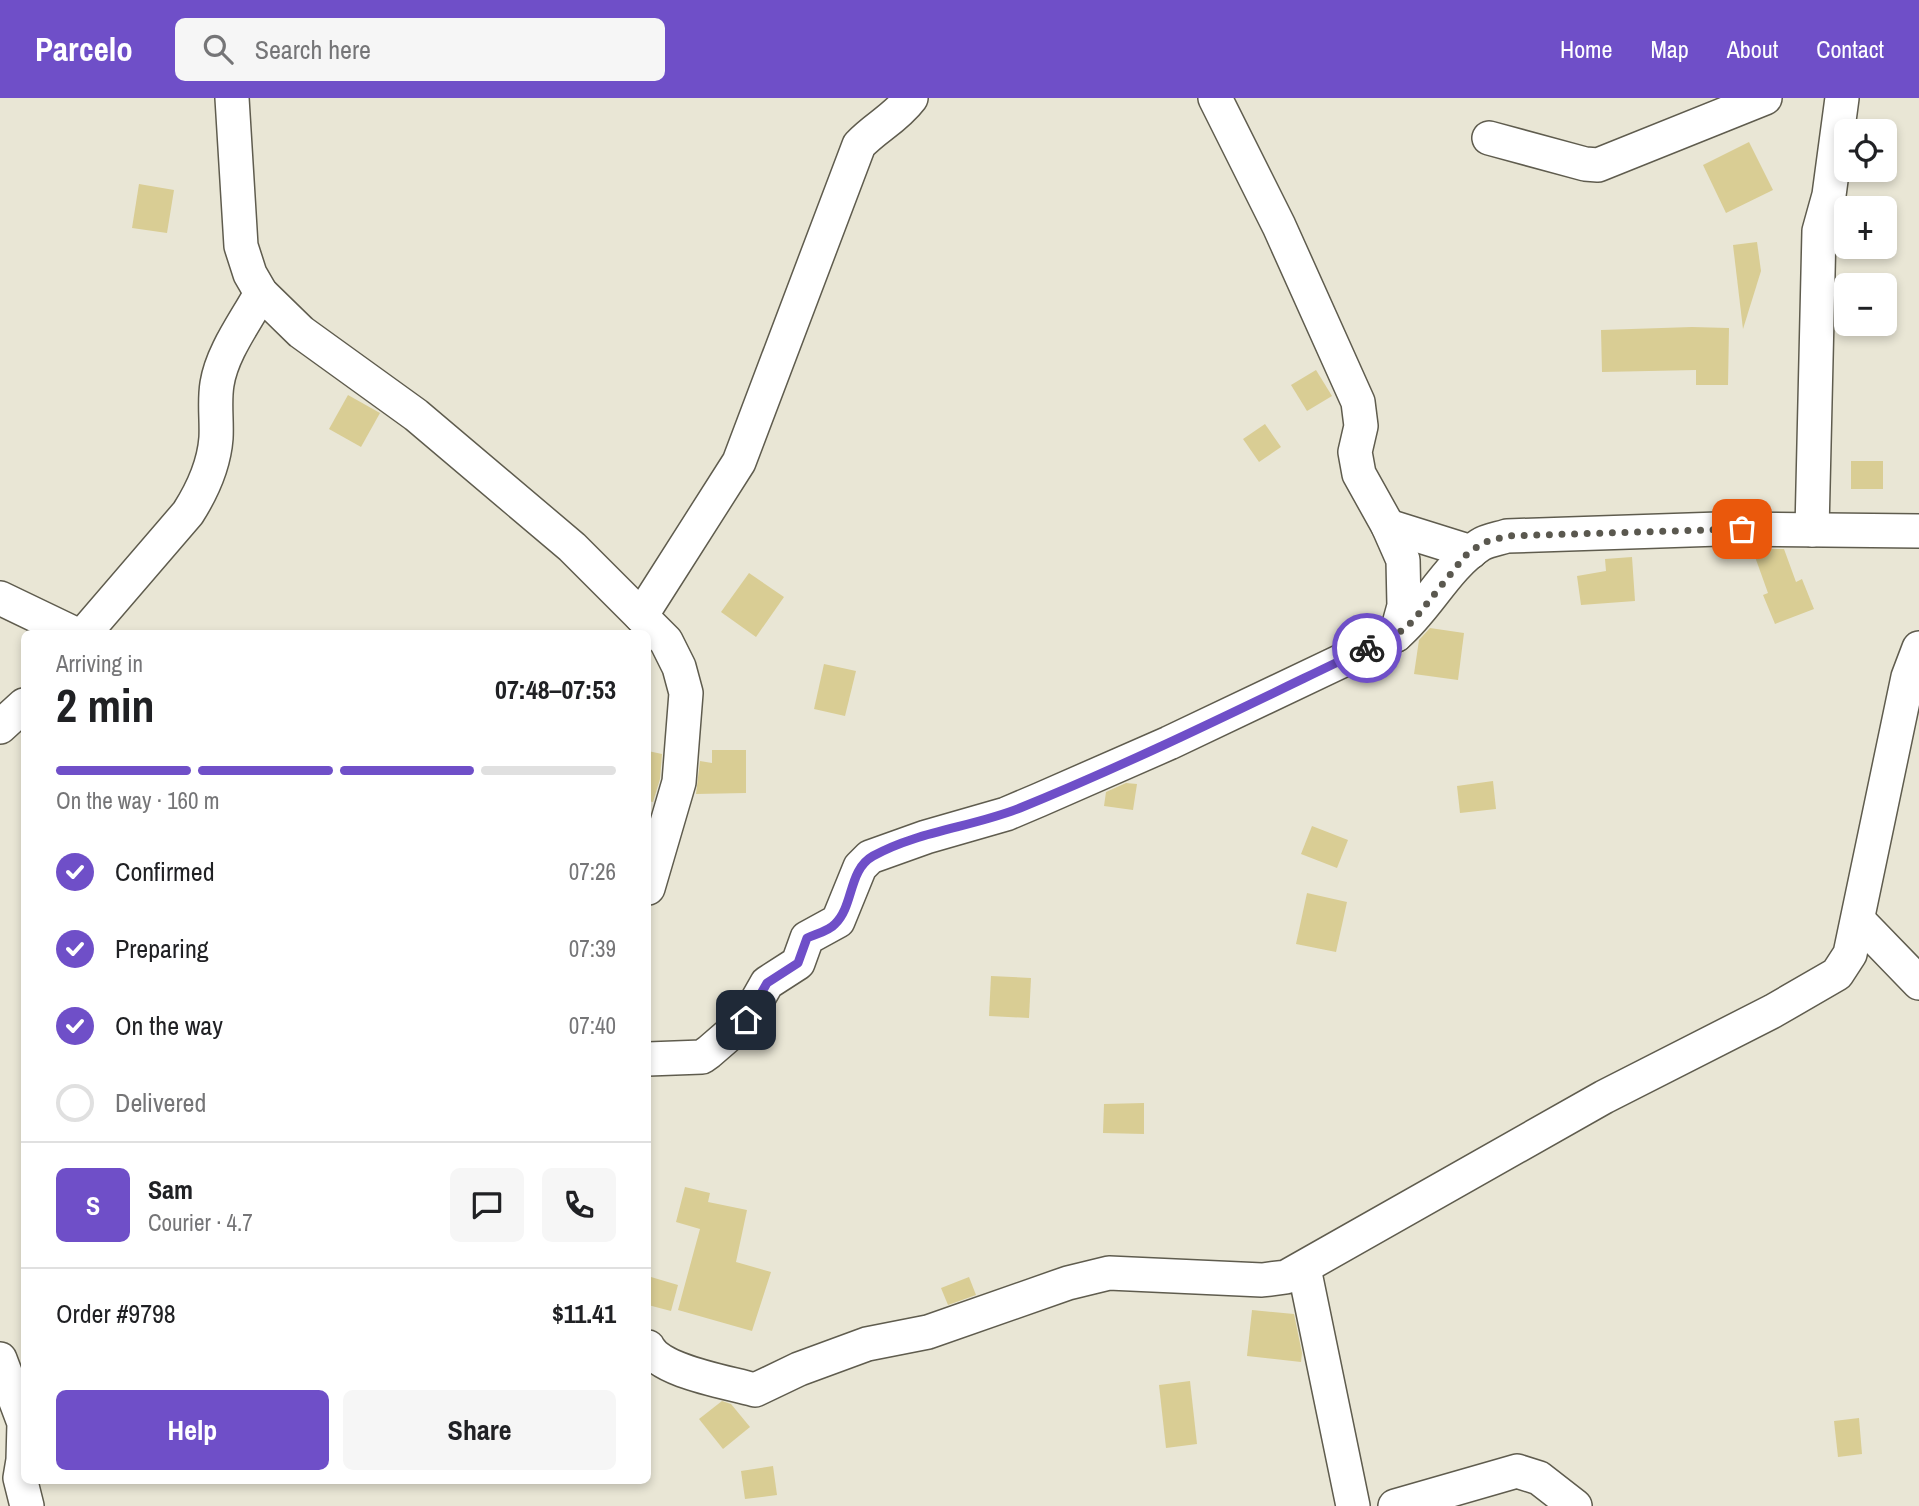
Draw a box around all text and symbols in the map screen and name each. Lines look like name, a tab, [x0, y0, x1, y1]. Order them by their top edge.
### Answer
search box	[175, 18, 665, 81]
text: Parcelo	[35, 27, 133, 71]
icon: search	[199, 30, 237, 68]
text: Search here	[255, 32, 371, 67]
text: Home	[1560, 33, 1612, 65]
text: Map	[1650, 33, 1689, 65]
text: About	[1727, 33, 1778, 65]
text: Contact	[1816, 33, 1884, 65]
map controls	[1834, 119, 1897, 336]
button: locate	[1834, 119, 1897, 182]
button: +	[1834, 196, 1897, 259]
button: −	[1834, 273, 1897, 336]
pin	[1712, 499, 1772, 559]
icon: bag	[1723, 510, 1761, 548]
courier	[1332, 613, 1402, 683]
icon: bike	[1348, 629, 1386, 667]
text: Arriving in	[56, 648, 143, 679]
text: 07:48–07:53	[495, 672, 616, 707]
text: 2 min	[56, 674, 155, 736]
text: On the way · 160 m	[56, 785, 220, 816]
icon: check	[56, 853, 94, 891]
text: Confirmed	[115, 854, 215, 889]
text: 07:26	[569, 856, 616, 887]
icon: check	[56, 930, 94, 968]
text: Preparing	[115, 931, 209, 966]
text: 07:39	[569, 933, 616, 964]
pin	[716, 990, 776, 1050]
icon: home	[727, 1001, 765, 1039]
icon: check	[56, 1007, 94, 1045]
text: On the way	[115, 1008, 223, 1043]
text: 07:40	[569, 1010, 616, 1041]
text: Delivered	[115, 1085, 206, 1120]
button: chat	[450, 1168, 524, 1242]
button: phone	[542, 1168, 616, 1242]
text: Sam	[148, 1172, 193, 1207]
text: S	[86, 1188, 100, 1223]
text: Courier · 4.7	[148, 1207, 253, 1238]
text: Order #9798	[56, 1296, 176, 1331]
text: $11.41	[552, 1296, 616, 1331]
button: Help	[56, 1390, 329, 1470]
button: Share	[343, 1390, 616, 1470]

